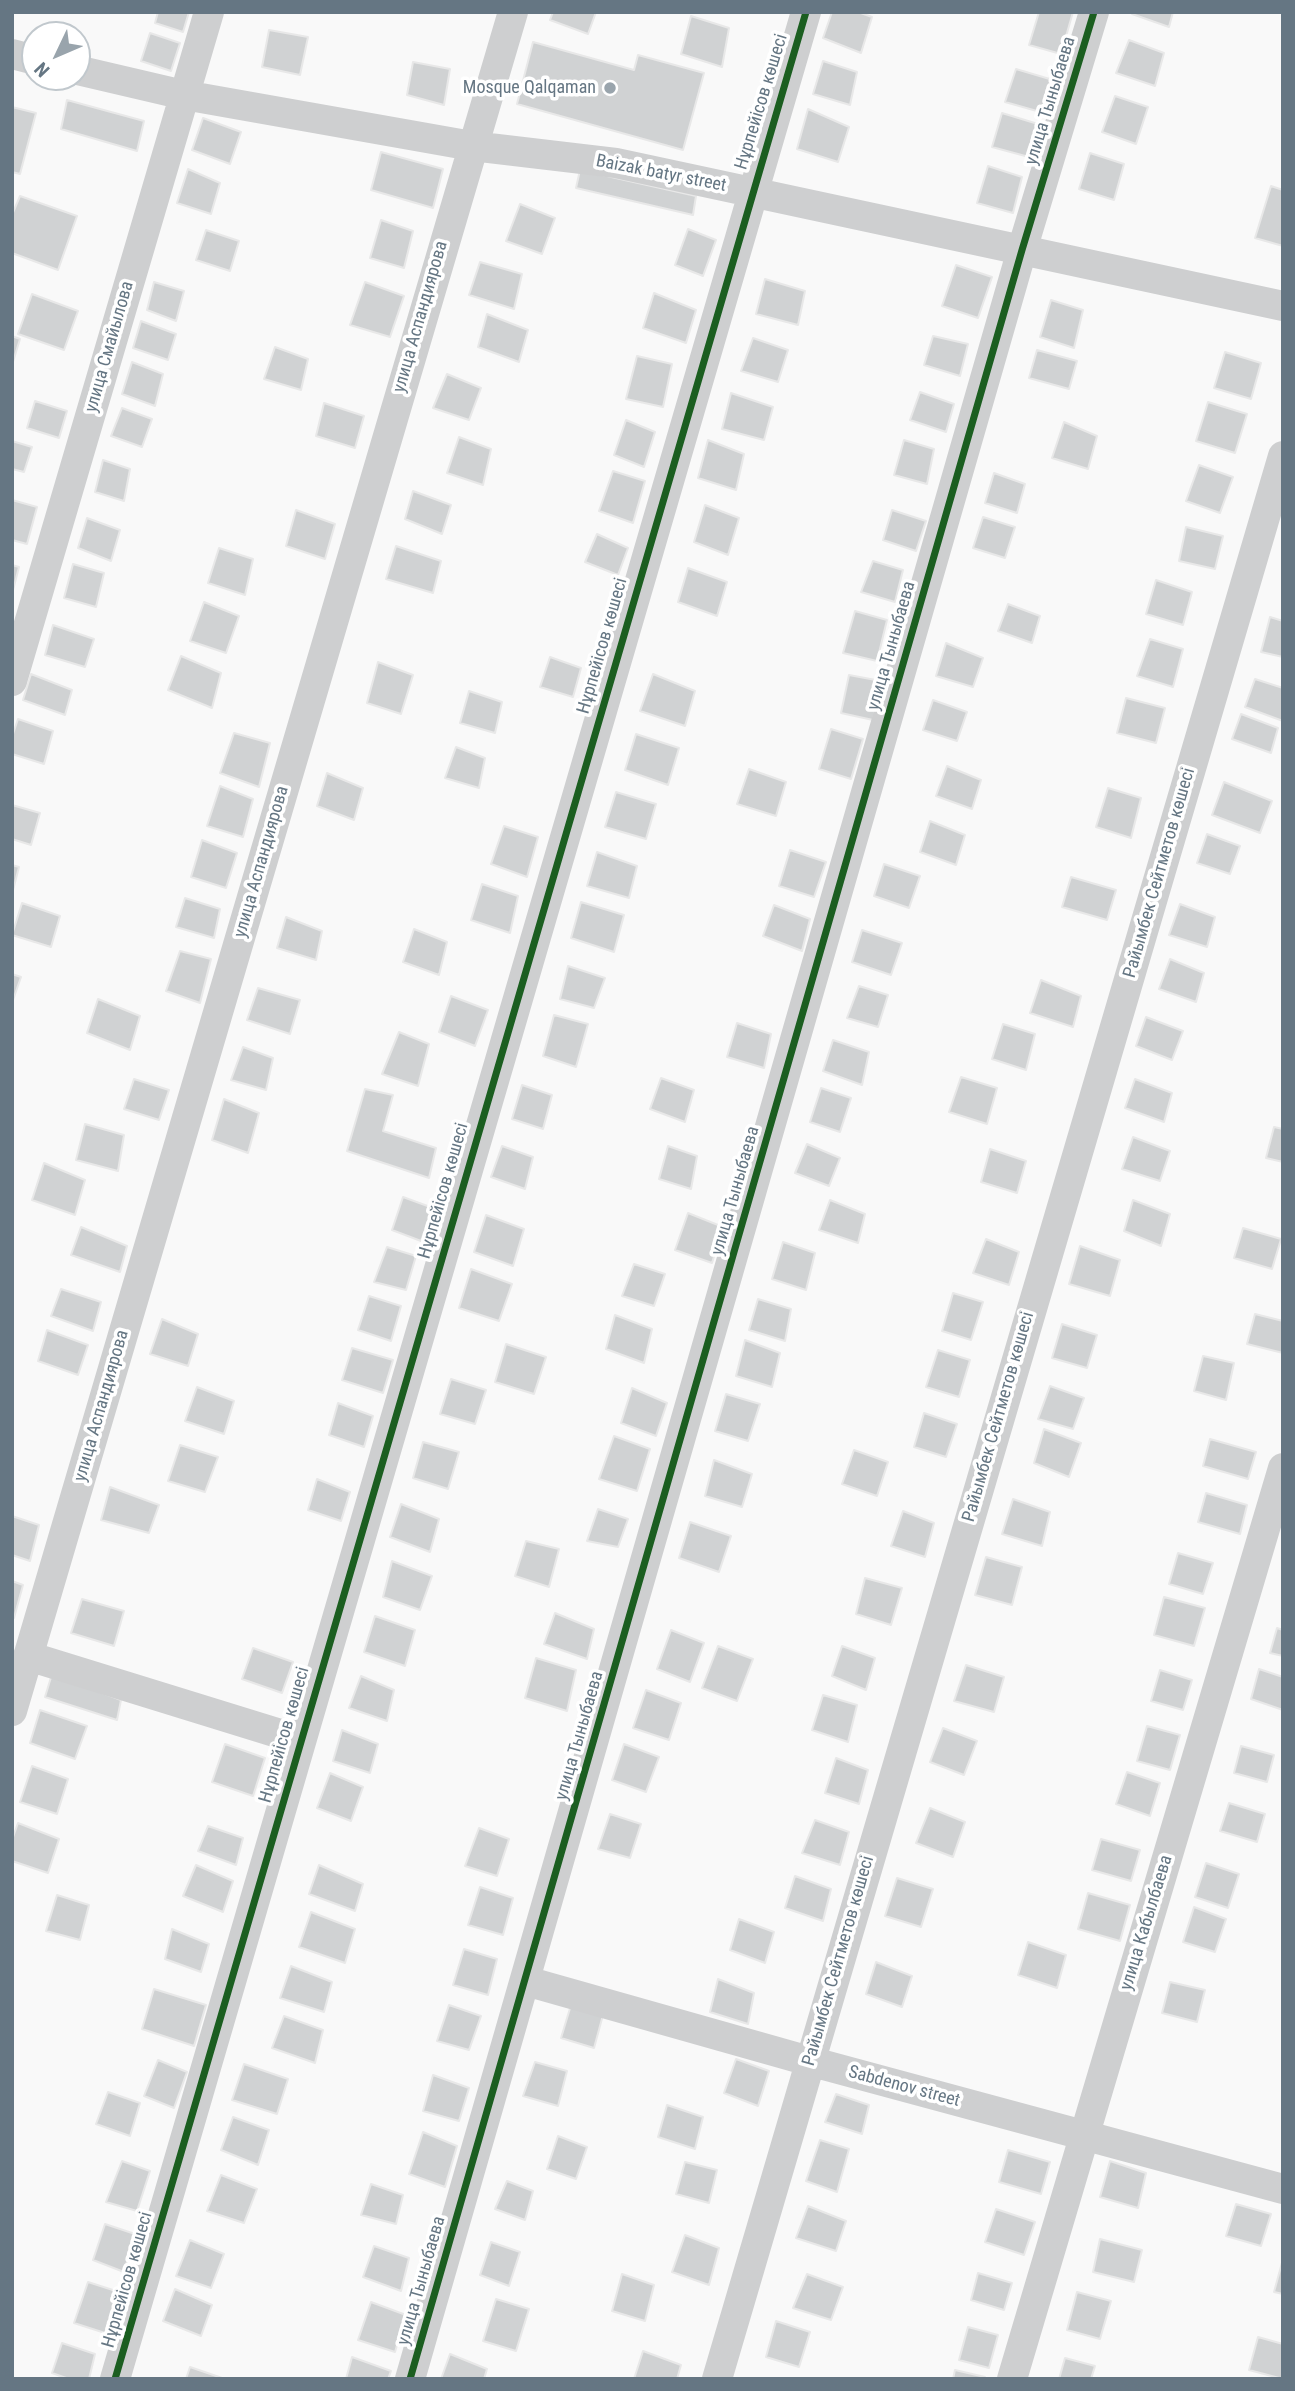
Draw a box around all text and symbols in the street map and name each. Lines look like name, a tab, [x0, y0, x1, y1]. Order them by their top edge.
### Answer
north arrow	[21, 21, 91, 91]
street label: Нұрпейісов көшесі	[731, 32, 793, 172]
street label: улица Тыныбаева	[1021, 34, 1081, 168]
text: N	[30, 57, 54, 82]
place label: Mosque Qalqaman	[463, 77, 596, 99]
marker: Mosque Qalqaman	[602, 80, 618, 96]
street label: Baizak batyr street	[594, 151, 728, 197]
street label: улица Аспандиярова	[389, 239, 453, 395]
street label: улица Смайылова	[81, 279, 139, 415]
street label: Нұрпейісов көшесі	[573, 575, 633, 717]
street label: улица Тыныбаева	[863, 579, 921, 713]
street label: Райымбек Сейтметов көшесі	[1120, 766, 1200, 980]
street label: улица Аспандиярова	[230, 784, 294, 940]
street label: Нұрпейісов көшесі	[414, 1120, 474, 1262]
street label: улица Тыныбаева	[707, 1124, 765, 1258]
street label: Райымбек Сейтметов көшесі	[959, 1310, 1039, 1524]
street label: улица Аспандиярова	[70, 1328, 134, 1484]
street label: Нұрпейісов көшесі	[255, 1664, 315, 1806]
street label: улица Тыныбаева	[551, 1669, 609, 1803]
street label: улица Кабылбаева	[1116, 1853, 1178, 1993]
street label: Райымбек Сейтметов көшесі	[799, 1854, 879, 2068]
street label: Sabdenov street	[846, 2062, 962, 2112]
street label: Нұрпейісов көшесі	[98, 2209, 158, 2351]
street label: улица Тыныбаева	[393, 2214, 451, 2348]

